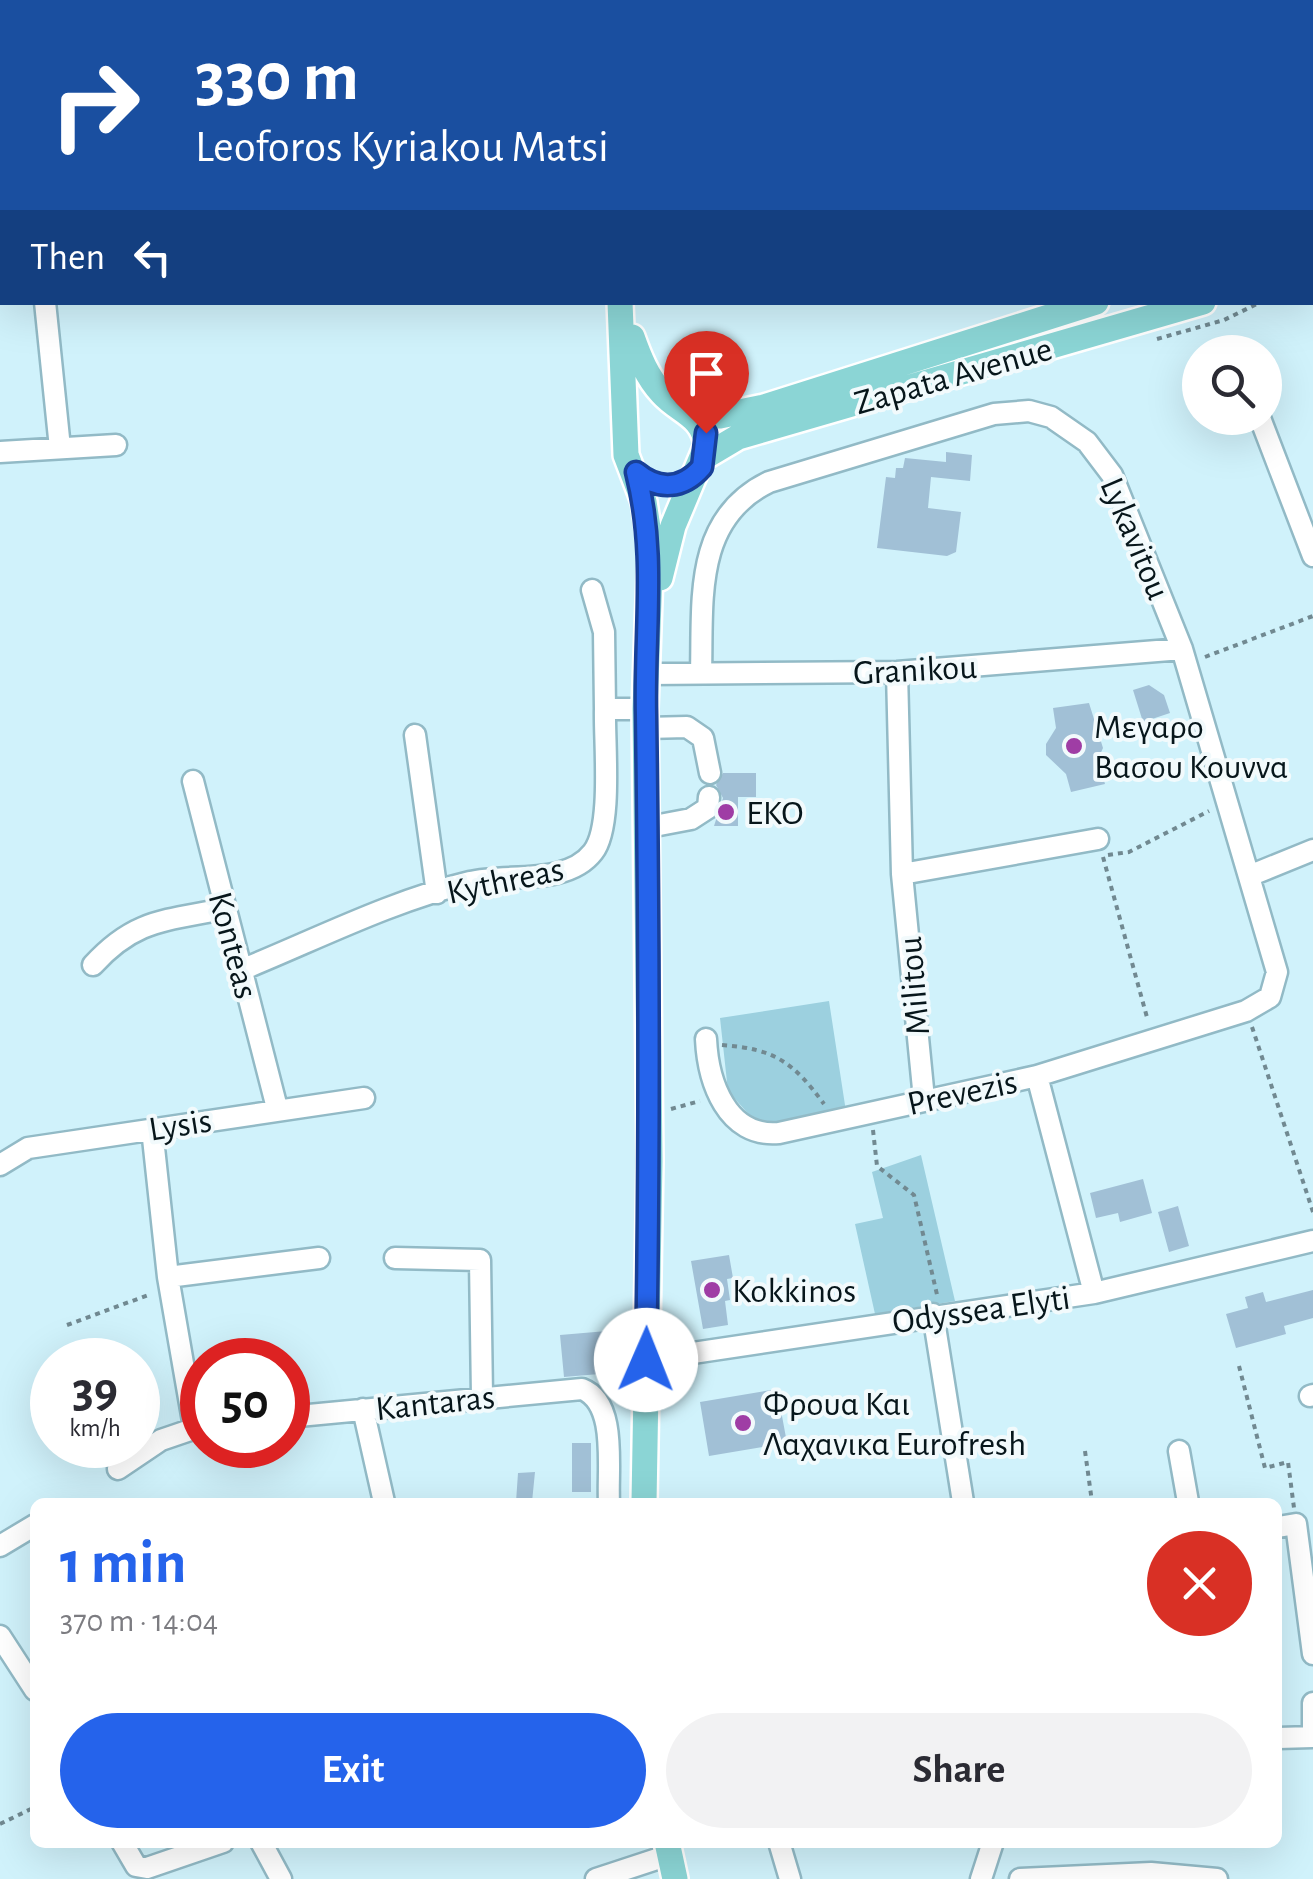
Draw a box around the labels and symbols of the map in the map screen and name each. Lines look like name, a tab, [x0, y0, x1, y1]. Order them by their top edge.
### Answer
pin	[664, 331, 749, 434]
street label: Zapata Avenue	[851, 332, 1056, 421]
street label: Lykavitou	[1093, 473, 1176, 605]
street label: Granikou	[852, 650, 978, 691]
place label: Μεγαρο Βασου Κουννα	[1094, 710, 1288, 785]
marker: Μεγαρο Βασου Κουννα	[1063, 735, 1085, 757]
place label: EKO	[746, 796, 803, 831]
marker: EKO	[715, 801, 737, 823]
street label: Kythreas	[444, 852, 567, 911]
street label: Konteas	[202, 888, 264, 1003]
street label: Militou	[893, 935, 936, 1037]
street label: Prevezis	[904, 1065, 1020, 1122]
street label: Lysis	[146, 1103, 214, 1148]
place label: Kokkinos	[732, 1274, 856, 1309]
marker: Kokkinos	[701, 1279, 723, 1301]
street label: Odyssea Elyti	[890, 1281, 1072, 1340]
position arrow	[594, 1308, 698, 1412]
speed limit sign: 50	[180, 1338, 310, 1468]
street label: Kantaras	[374, 1380, 497, 1427]
place label: Φρουα Και Λαχανικα Eurofresh	[763, 1387, 1026, 1462]
marker: Φρουα Και Λαχανικα Eurofresh	[732, 1412, 754, 1434]

